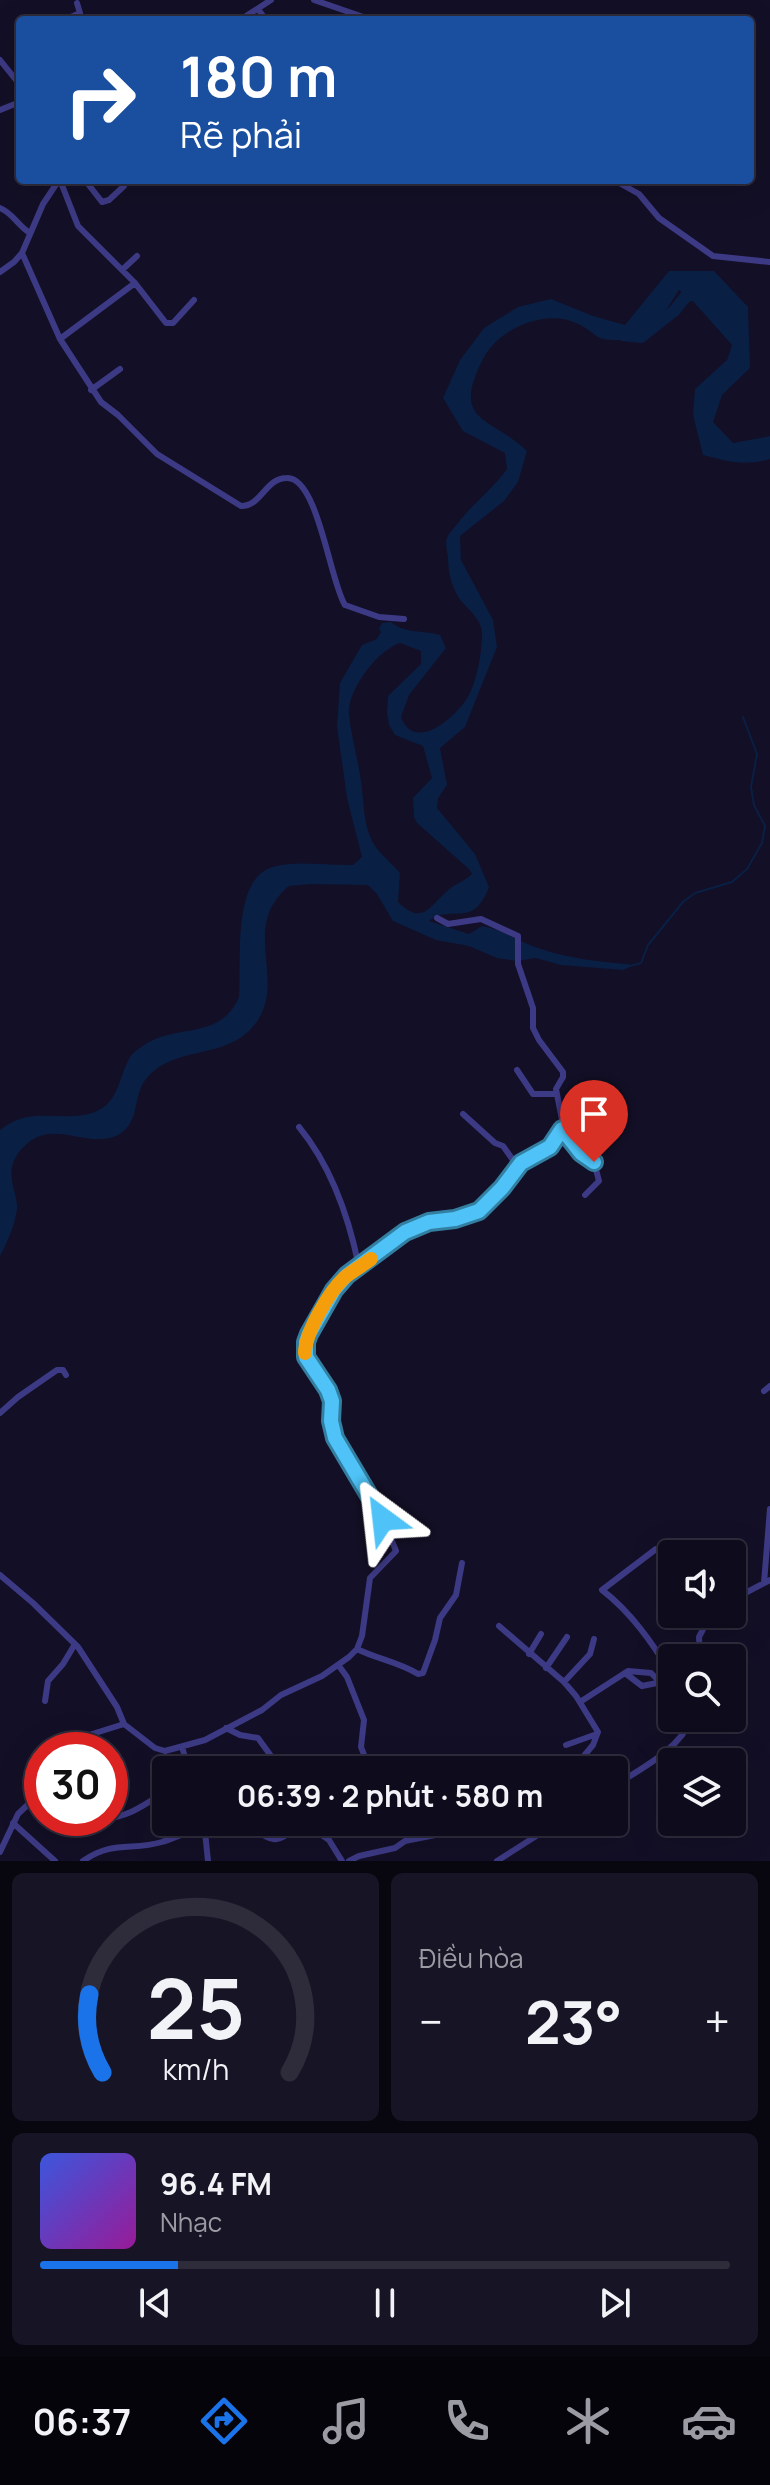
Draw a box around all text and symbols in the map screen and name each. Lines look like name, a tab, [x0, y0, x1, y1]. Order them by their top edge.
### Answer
text: 180 m	[180, 37, 337, 114]
icon: right	[48, 48, 152, 152]
text: Rẽ phải	[180, 110, 302, 159]
pin	[560, 1080, 628, 1162]
icon: arrive	[572, 1092, 616, 1136]
position arrow	[341, 1477, 425, 1561]
map controls	[658, 1540, 746, 1836]
button: sound	[658, 1540, 746, 1628]
button: search	[658, 1644, 746, 1732]
speed limit sign: 30	[24, 1732, 128, 1836]
button: layers	[658, 1748, 746, 1836]
text: 06:39 · 2 phút · 580 m	[237, 1775, 543, 1816]
text: Điều hòa	[419, 1940, 523, 1976]
text: 25	[146, 1950, 245, 2064]
text: 23°	[525, 1980, 623, 2062]
text: −	[419, 1991, 443, 2051]
text: +	[705, 1991, 730, 2051]
text: km/h	[162, 2050, 229, 2089]
text: 96.4 FM	[160, 2163, 272, 2204]
text: Nhạc	[160, 2204, 222, 2240]
icon: previous	[133, 2281, 177, 2325]
icon: pause	[363, 2281, 407, 2325]
icon: next	[593, 2281, 637, 2325]
icon: directions	[196, 2393, 252, 2449]
icon: music	[318, 2393, 374, 2449]
icon: phone	[439, 2393, 495, 2449]
icon: climate	[560, 2393, 616, 2449]
icon: car	[681, 2393, 737, 2449]
text: 06:37	[33, 2397, 131, 2446]

